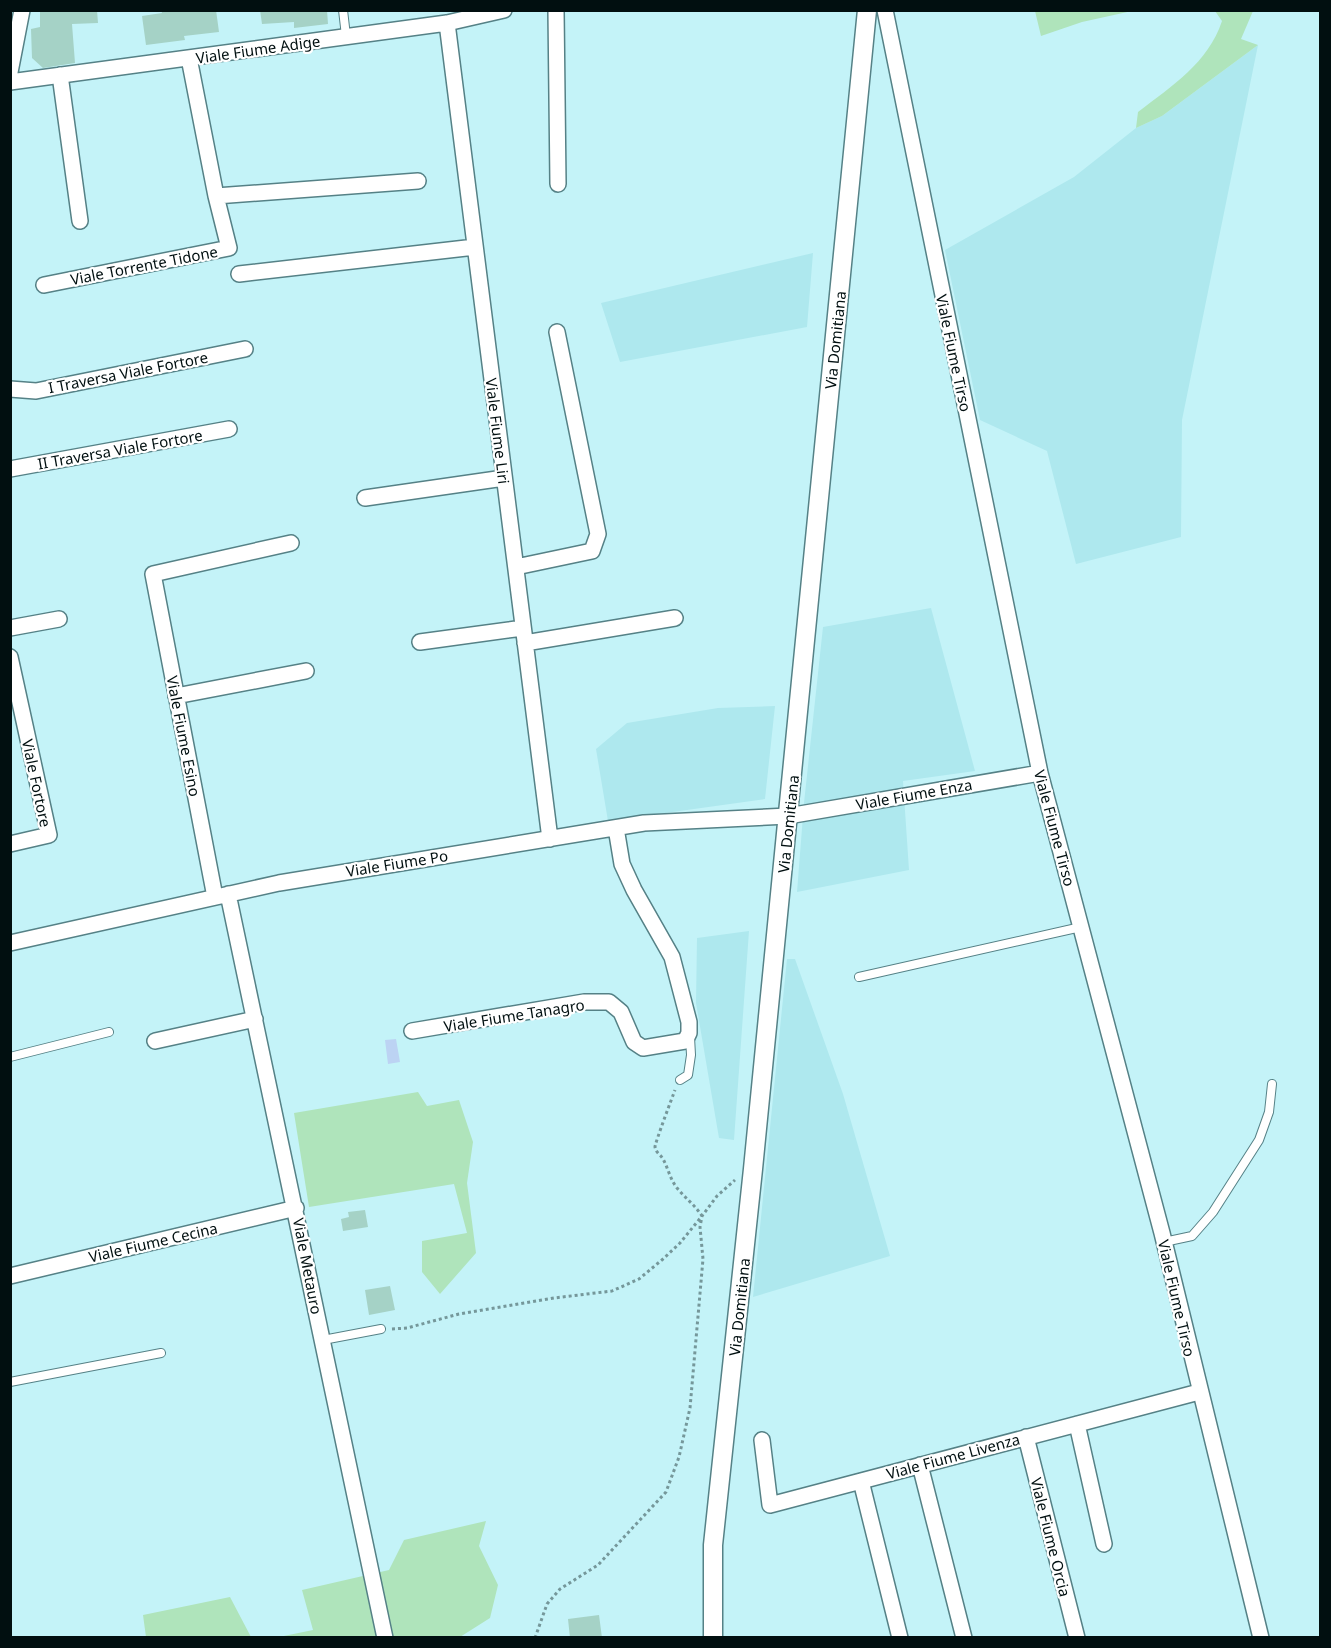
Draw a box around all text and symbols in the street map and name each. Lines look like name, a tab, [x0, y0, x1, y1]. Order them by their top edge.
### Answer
street label: Viale Fiume Adige	[195, 30, 321, 68]
street label: Viale Torrente Tidone	[69, 241, 219, 289]
street label: Via Domitiana	[820, 290, 850, 390]
street label: Viale Fiume Tirso	[932, 292, 976, 414]
street label: I Traversa Viale Fortore	[47, 347, 209, 397]
street label: Viale Fiume Liri	[482, 377, 514, 485]
street label: II Traversa Viale Fortore	[36, 425, 204, 473]
street label: Viale Fiume Esino	[162, 674, 206, 798]
street label: Viale Fortore	[18, 737, 56, 829]
street label: Viale Fiume Tirso	[1030, 768, 1080, 888]
street label: Via Domitiana	[773, 774, 803, 874]
street label: Viale Fiume Enza	[854, 774, 974, 814]
street label: Viale Fiume Po	[345, 845, 449, 881]
street label: Viale Fiume Tanagro	[442, 994, 586, 1036]
street label: Viale Metauro	[289, 1216, 327, 1316]
street label: Viale Fiume Cecina	[87, 1217, 219, 1267]
street label: Viale Fiume Tirso	[1154, 1238, 1200, 1358]
street label: Via Domitiana	[724, 1257, 754, 1357]
street label: Viale Fiume Livenza	[884, 1429, 1022, 1483]
street label: Viale Fiume Orcia	[1027, 1475, 1075, 1599]

